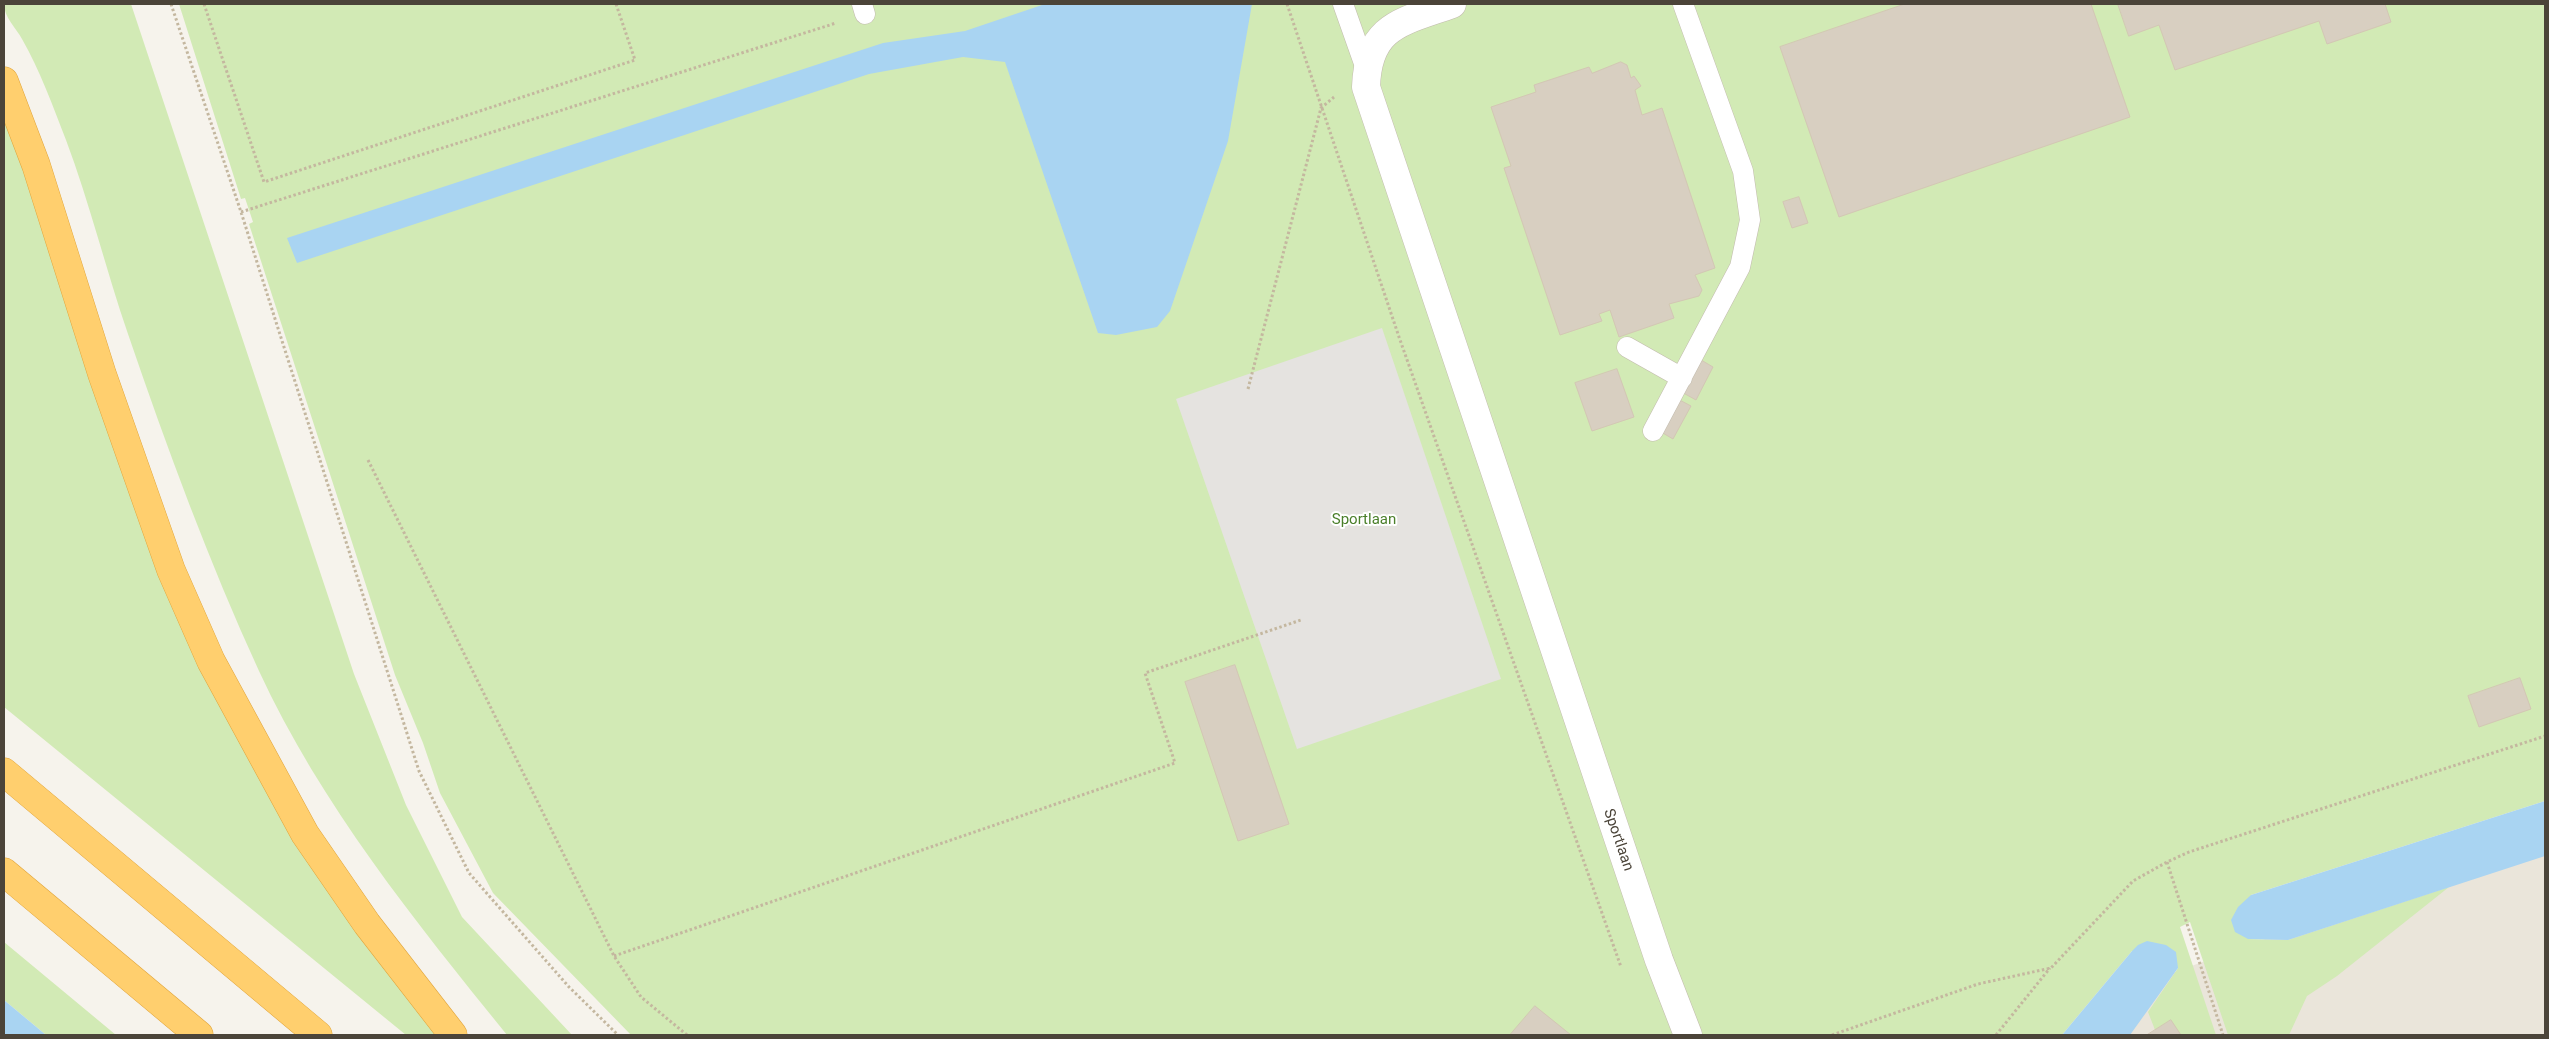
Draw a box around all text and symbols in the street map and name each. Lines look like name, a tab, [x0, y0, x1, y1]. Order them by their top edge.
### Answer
park label: Sportlaan	[1332, 511, 1396, 529]
street label: Sportlaan	[1599, 807, 1637, 873]

